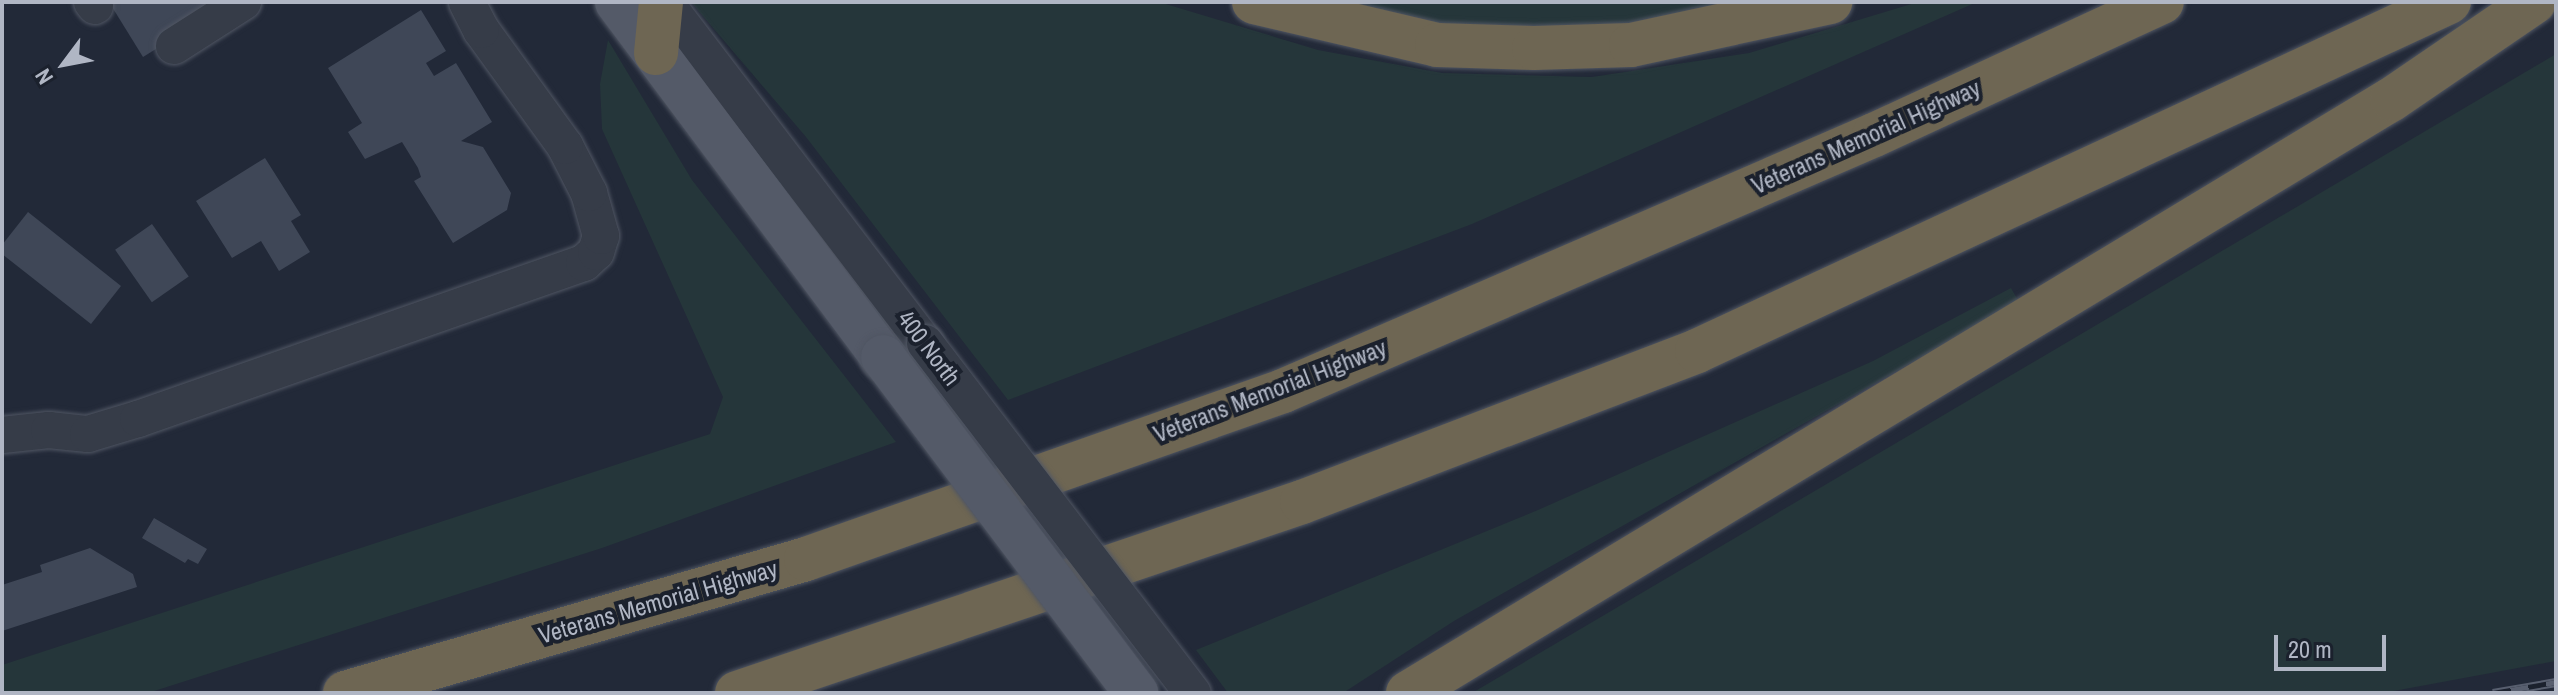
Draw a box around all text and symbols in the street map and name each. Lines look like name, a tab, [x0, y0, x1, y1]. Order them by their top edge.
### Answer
north arrow	[24, 24, 104, 104]
text: N	[27, 63, 60, 90]
street label: Veterans Memorial Highway	[1747, 74, 1985, 200]
street label: 400 North	[891, 305, 967, 391]
street label: Veterans Memorial Highway	[1149, 333, 1391, 449]
street label: Veterans Memorial Highway	[535, 554, 781, 650]
scale bar	[2278, 619, 2390, 669]
text: 20 m	[2288, 633, 2332, 665]

